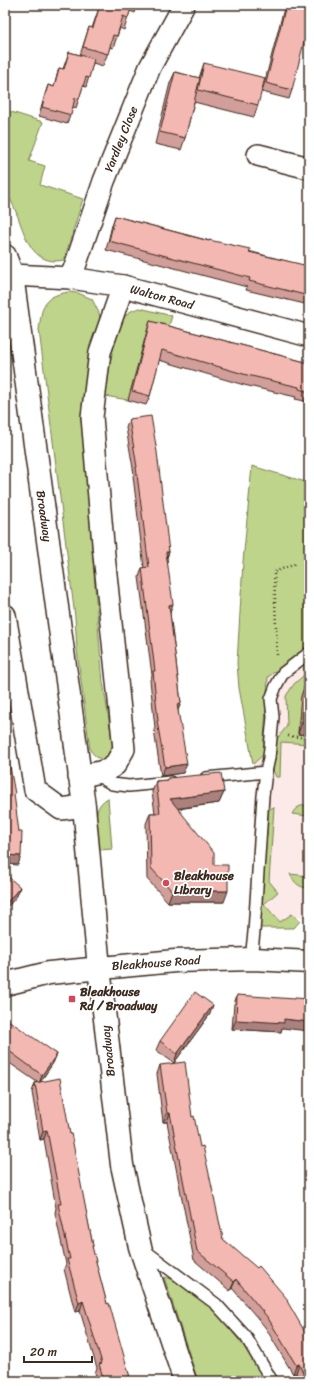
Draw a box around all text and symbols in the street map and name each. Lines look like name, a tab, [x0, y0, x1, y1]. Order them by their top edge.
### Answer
street label: Yardley Close	[98, 103, 144, 175]
street label: Walton Road	[128, 278, 198, 317]
street label: Broadway	[30, 489, 59, 544]
place label: Bleakhouse Library	[174, 865, 235, 901]
marker: Bleakhouse Library	[161, 878, 171, 888]
street label: Bleakhouse Road	[111, 949, 202, 977]
place label: Bleakhouse Rd / Broadway	[79, 981, 158, 1017]
marker: Bleakhouse Rd / Broadway	[67, 994, 77, 1004]
street label: Broadway	[94, 1023, 122, 1078]
scale bar	[24, 1338, 92, 1364]
text: 20 m	[30, 1341, 57, 1363]

